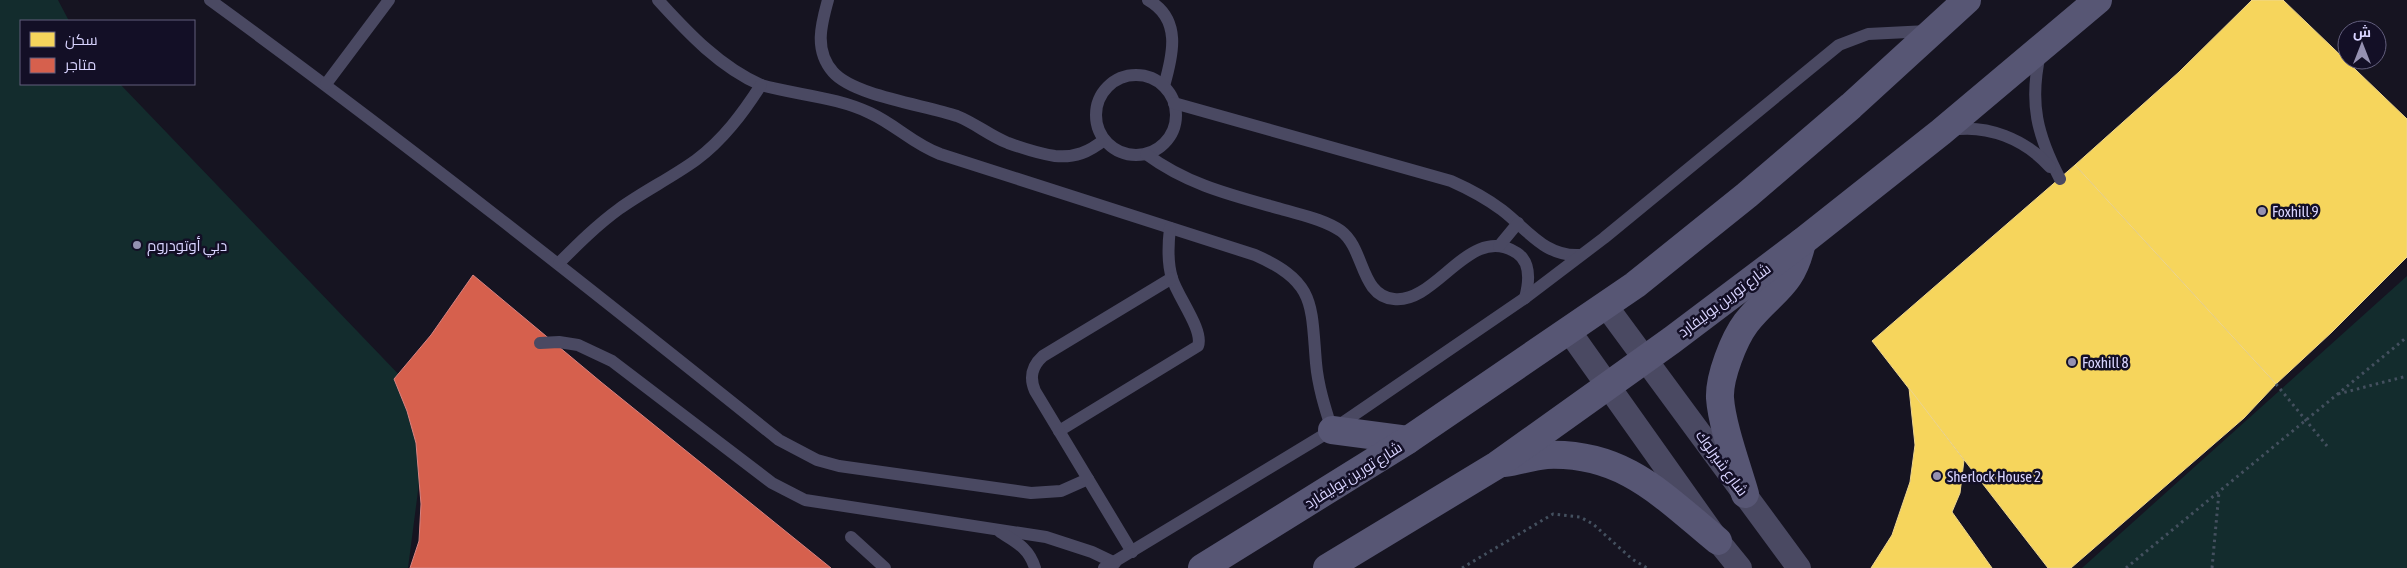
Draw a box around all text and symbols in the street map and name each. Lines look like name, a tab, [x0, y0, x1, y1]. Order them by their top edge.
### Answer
legend	[20, 20, 195, 85]
north arrow	[2337, 20, 2387, 70]
text: ش	[2353, 24, 2371, 41]
text: سكن	[65, 31, 98, 50]
text: متاجر	[64, 56, 96, 74]
place label: Foxhill 9	[2272, 203, 2319, 220]
marker: Foxhill 9	[2256, 205, 2268, 217]
place label: دبي أوتودروم	[147, 236, 227, 258]
marker: دبي أوتودروم	[131, 239, 143, 251]
street label: شارع تورين بوليفارد	[1674, 260, 1776, 343]
place label: Foxhill 8	[2082, 354, 2129, 371]
marker: Foxhill 8	[2066, 356, 2078, 368]
street label: شارع شيرلوك	[1690, 427, 1752, 501]
street label: شارع تورين بوليفارد	[1301, 438, 1407, 514]
place label: Sherlock House 2	[1947, 468, 2041, 485]
marker: Sherlock House 2	[1931, 470, 1943, 482]

